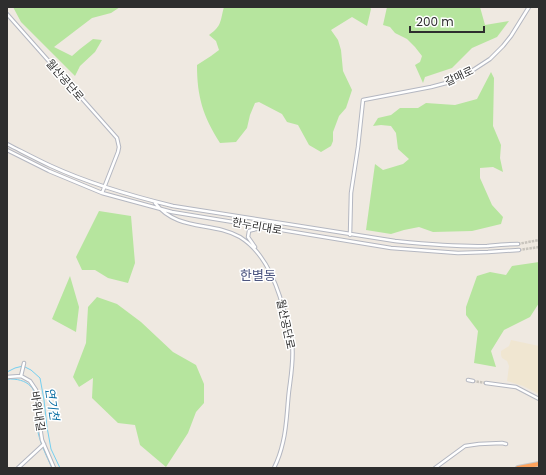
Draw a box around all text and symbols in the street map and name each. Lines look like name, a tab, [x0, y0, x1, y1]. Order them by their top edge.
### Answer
scale bar	[410, 8, 484, 34]
text: 200 m	[416, 13, 454, 30]
street label: 월산공단로	[42, 56, 88, 104]
street label: 갈매로	[442, 62, 476, 90]
street label: 한누리대로	[231, 214, 283, 238]
district label: 한별동	[240, 266, 276, 285]
street label: 월산공단로	[273, 298, 299, 350]
water label: 연기천	[42, 386, 64, 424]
street label: 바위내길	[27, 390, 49, 432]

